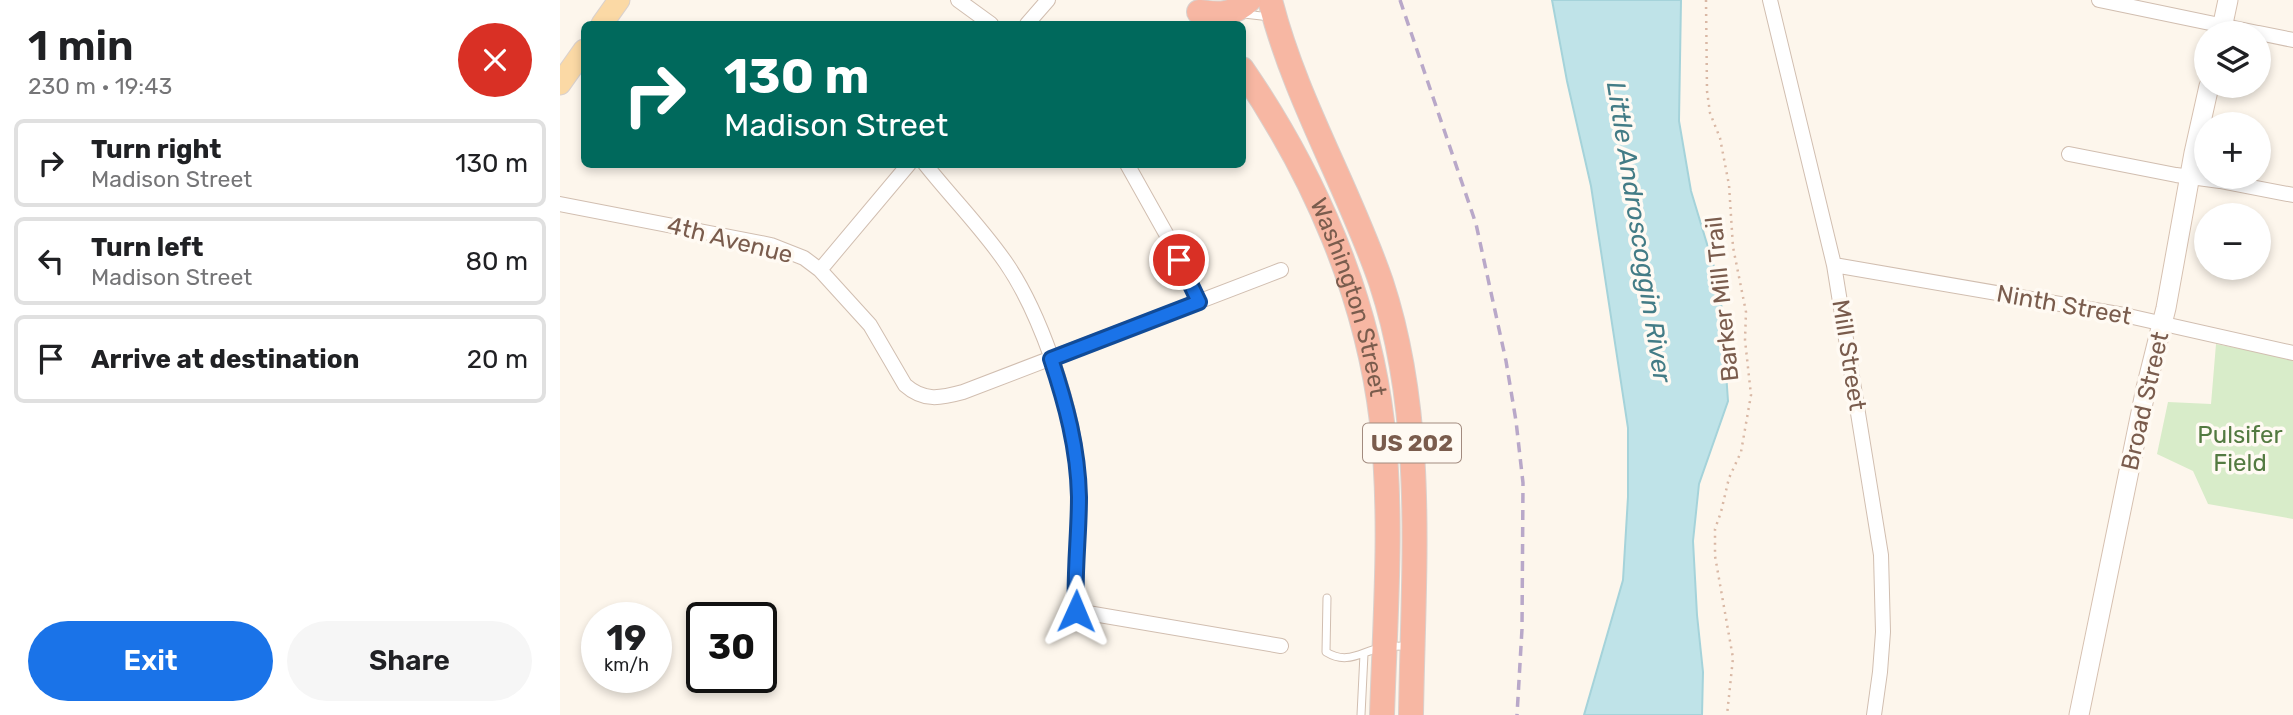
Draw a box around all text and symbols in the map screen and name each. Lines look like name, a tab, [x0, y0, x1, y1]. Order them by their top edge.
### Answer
text: 1 min	[28, 21, 134, 71]
map controls	[2194, 21, 2271, 280]
button: layers	[2194, 21, 2271, 98]
button: close	[458, 23, 532, 97]
text: 130 m	[724, 47, 869, 105]
icon: right	[609, 49, 700, 140]
text: 230 m · 19:43	[28, 72, 172, 100]
water label: Little Androscoggin River	[1600, 79, 1678, 386]
text: Madison Street	[724, 106, 948, 144]
button: +	[2194, 112, 2271, 189]
text: Turn right	[91, 134, 221, 165]
icon: right	[32, 144, 70, 182]
text: 130 m	[455, 148, 528, 179]
text: Madison Street	[91, 165, 252, 193]
street label: Washington Street	[1304, 194, 1392, 398]
button: −	[2194, 203, 2271, 280]
street label: 4th Avenue	[664, 211, 796, 269]
street label: Barker Mill Trail	[1699, 215, 1745, 383]
pin	[1149, 230, 1209, 290]
text: Turn left	[91, 232, 203, 263]
icon: arrive	[1160, 241, 1198, 279]
icon: left	[32, 242, 70, 280]
text: 80 m	[465, 246, 528, 277]
text: Madison Street	[91, 263, 252, 291]
street label: Ninth Street	[1995, 279, 2133, 331]
street label: Mill Street	[1826, 298, 1872, 412]
street label: Broad Street	[2115, 329, 2175, 473]
icon: arrive	[32, 340, 70, 378]
text: Arrive at destination	[91, 344, 359, 375]
text: 20 m	[467, 344, 528, 375]
park label: Pulsifer Field	[2197, 421, 2283, 477]
road number: US 202	[1363, 424, 1461, 462]
position arrow	[1039, 574, 1113, 648]
speed limit sign: 30	[686, 602, 777, 693]
text: 19	[607, 617, 646, 659]
button: Exit	[28, 621, 273, 701]
button: Share	[287, 621, 532, 701]
text: km/h	[604, 654, 649, 676]

